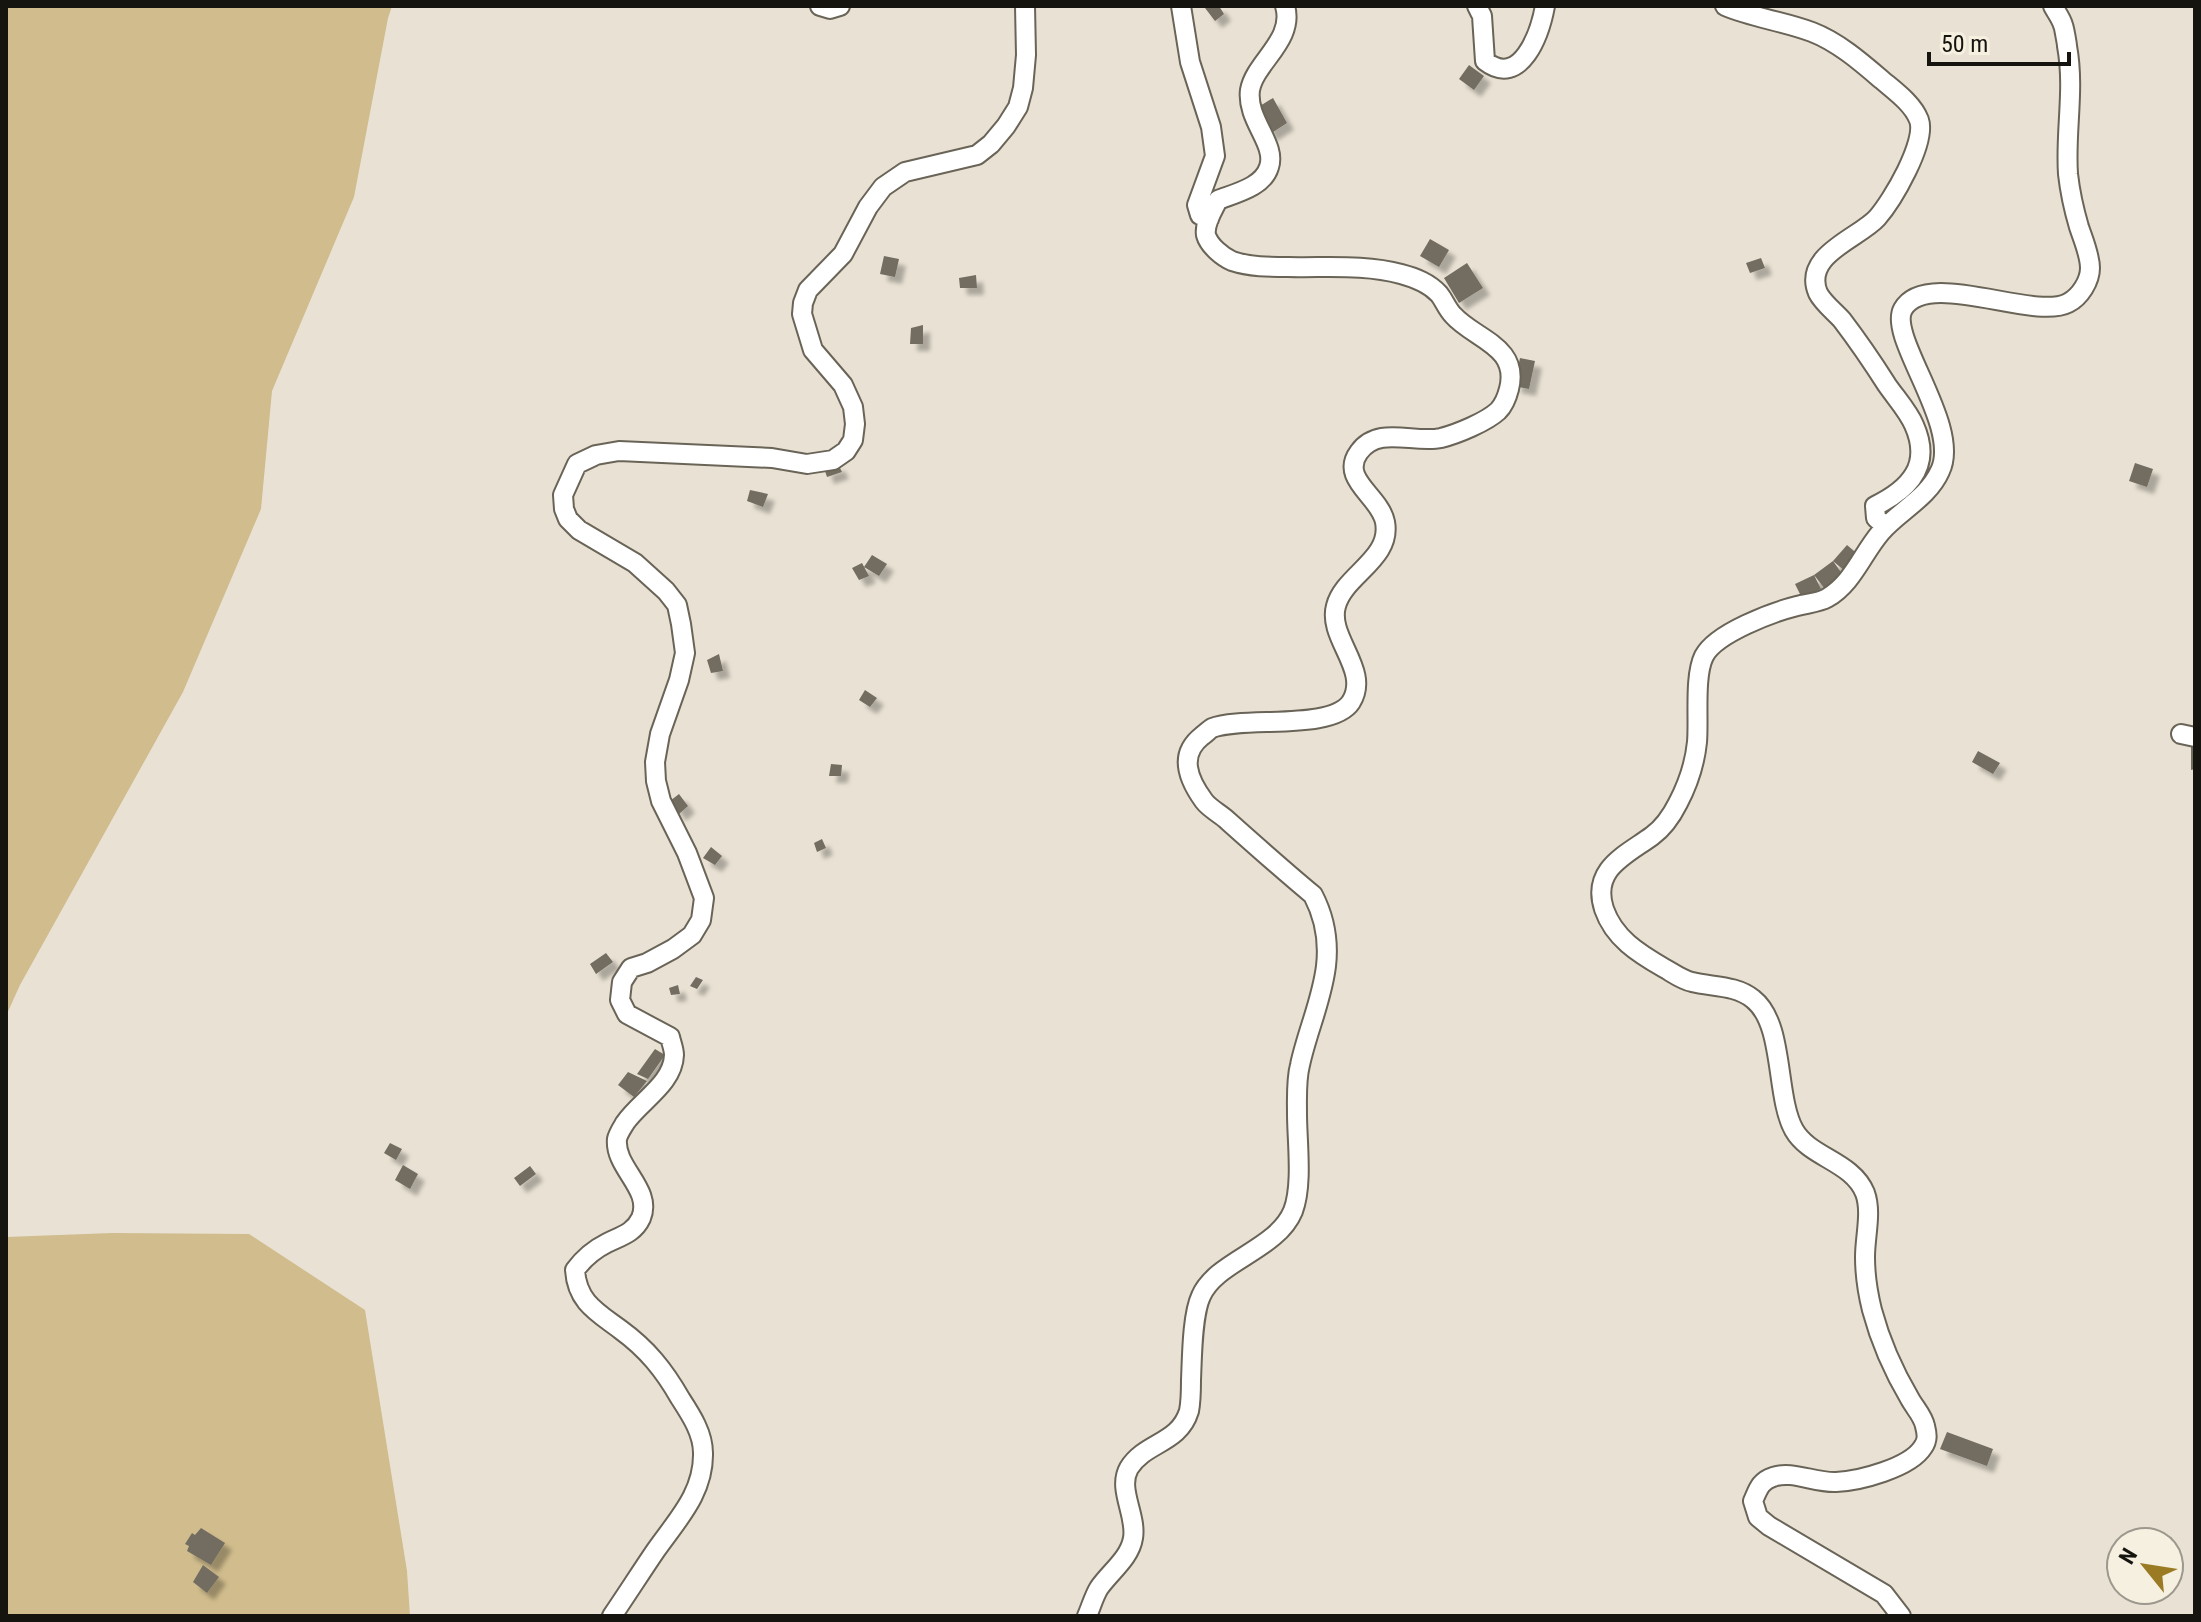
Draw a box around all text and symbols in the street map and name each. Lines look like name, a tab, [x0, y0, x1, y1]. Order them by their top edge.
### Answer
scale bar	[1929, 16, 2069, 66]
text: 50 m	[1941, 30, 1988, 58]
north arrow	[2105, 1526, 2185, 1606]
text: N	[2114, 1544, 2142, 1568]

